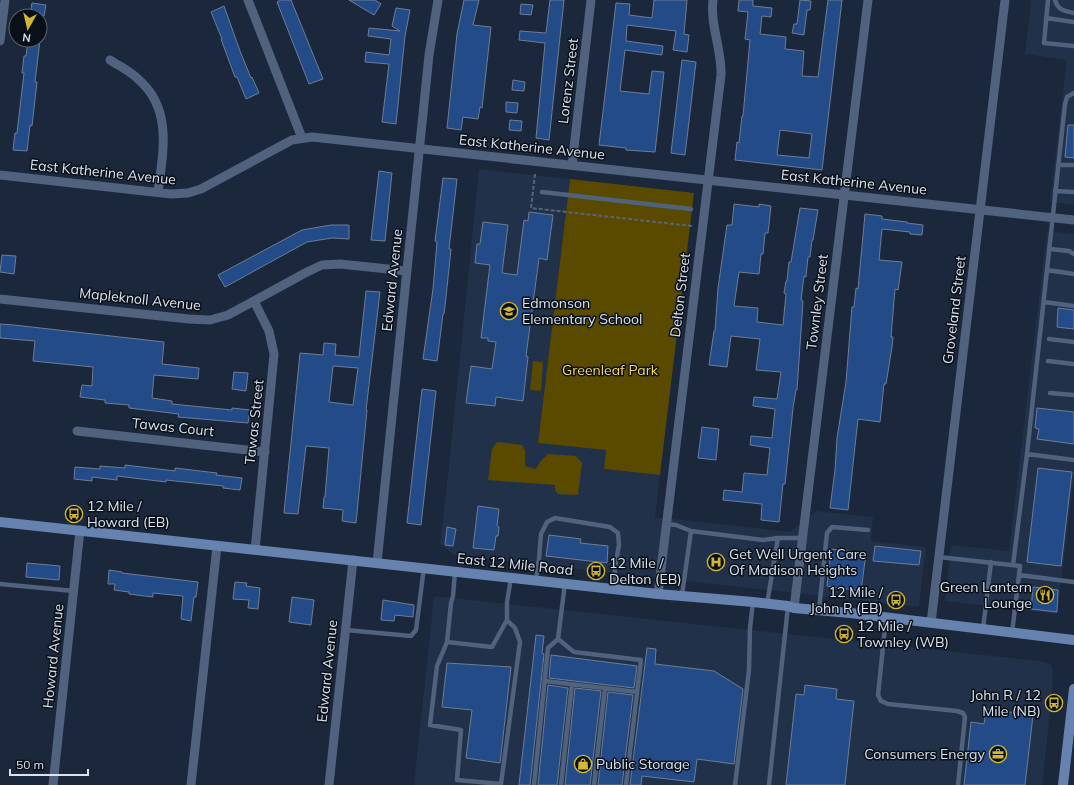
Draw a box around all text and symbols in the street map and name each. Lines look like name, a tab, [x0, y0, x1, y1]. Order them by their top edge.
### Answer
north arrow	[8, 8, 48, 48]
text: N	[22, 30, 32, 45]
street label: Lorenz Street	[554, 37, 582, 125]
street label: East Katherine Avenue	[458, 130, 606, 164]
street label: East Katherine Avenue	[29, 155, 177, 189]
street label: East Katherine Avenue	[780, 165, 928, 199]
street label: Edward Avenue	[378, 228, 406, 332]
street label: Delton Street	[666, 252, 694, 338]
street label: Townley Street	[802, 253, 832, 351]
street label: Groveland Street	[938, 255, 970, 365]
street label: Mapleknoll Avenue	[78, 284, 202, 314]
place label: Edmonson Elementary School	[522, 294, 642, 328]
school or university icon: Edmonson Elementary School	[499, 301, 519, 321]
park label: Greenleaf Park	[562, 361, 659, 379]
street label: Tawas Street	[241, 378, 267, 465]
street label: Tawas Court	[131, 414, 215, 440]
place label: 12 Mile / Howard (EB)	[87, 497, 170, 531]
bus stop icon: 12 Mile / Howard (EB)	[64, 504, 84, 524]
place label: Get Well Urgent Care Of Madison Heights	[729, 545, 866, 579]
street label: East 12 Mile Road	[456, 549, 574, 579]
hospital icon: Get Well Urgent Care Of Madison Heights	[706, 552, 726, 572]
place label: 12 Mile / Delton (EB)	[609, 554, 682, 588]
bus stop icon: 12 Mile / Delton (EB)	[586, 561, 606, 581]
place label: Green Lantern Lounge	[940, 578, 1032, 612]
place label: 12 Mile / John R (EB)	[810, 583, 884, 617]
restaurant icon: Green Lantern Lounge	[1035, 585, 1055, 605]
bus stop icon: 12 Mile / John R (EB)	[886, 590, 906, 610]
street label: Howard Avenue	[39, 603, 67, 709]
place label: 12 Mile / Townley (WB)	[857, 617, 949, 651]
street label: Edward Avenue	[313, 619, 341, 723]
bus stop icon: 12 Mile / Townley (WB)	[834, 624, 854, 644]
place label: John R / 12 Mile (NB)	[971, 686, 1041, 720]
bus stop icon: John R / 12 Mile (NB)	[1044, 693, 1064, 713]
office icon: Consumers Energy	[988, 744, 1008, 764]
place label: Consumers Energy	[864, 745, 986, 763]
scale bar	[10, 751, 88, 777]
shop icon: Public Storage	[573, 754, 593, 774]
place label: Public Storage	[596, 755, 690, 773]
text: 50 m	[16, 757, 44, 772]

